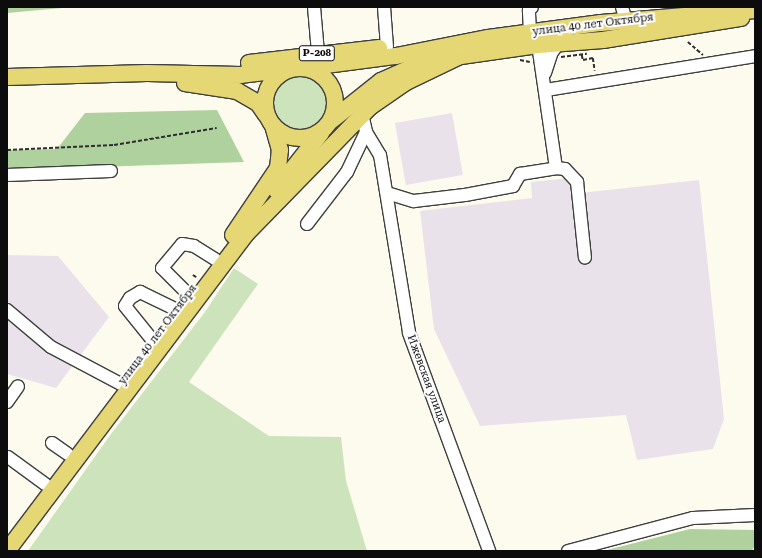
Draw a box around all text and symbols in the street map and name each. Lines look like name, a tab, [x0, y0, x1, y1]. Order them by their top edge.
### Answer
street label: улица 40 лет Октября	[532, 11, 654, 39]
road number: Р-208	[298, 45, 336, 61]
street label: улица 40 лет Октября	[116, 282, 200, 388]
street label: Ижевская улица	[404, 333, 448, 425]

